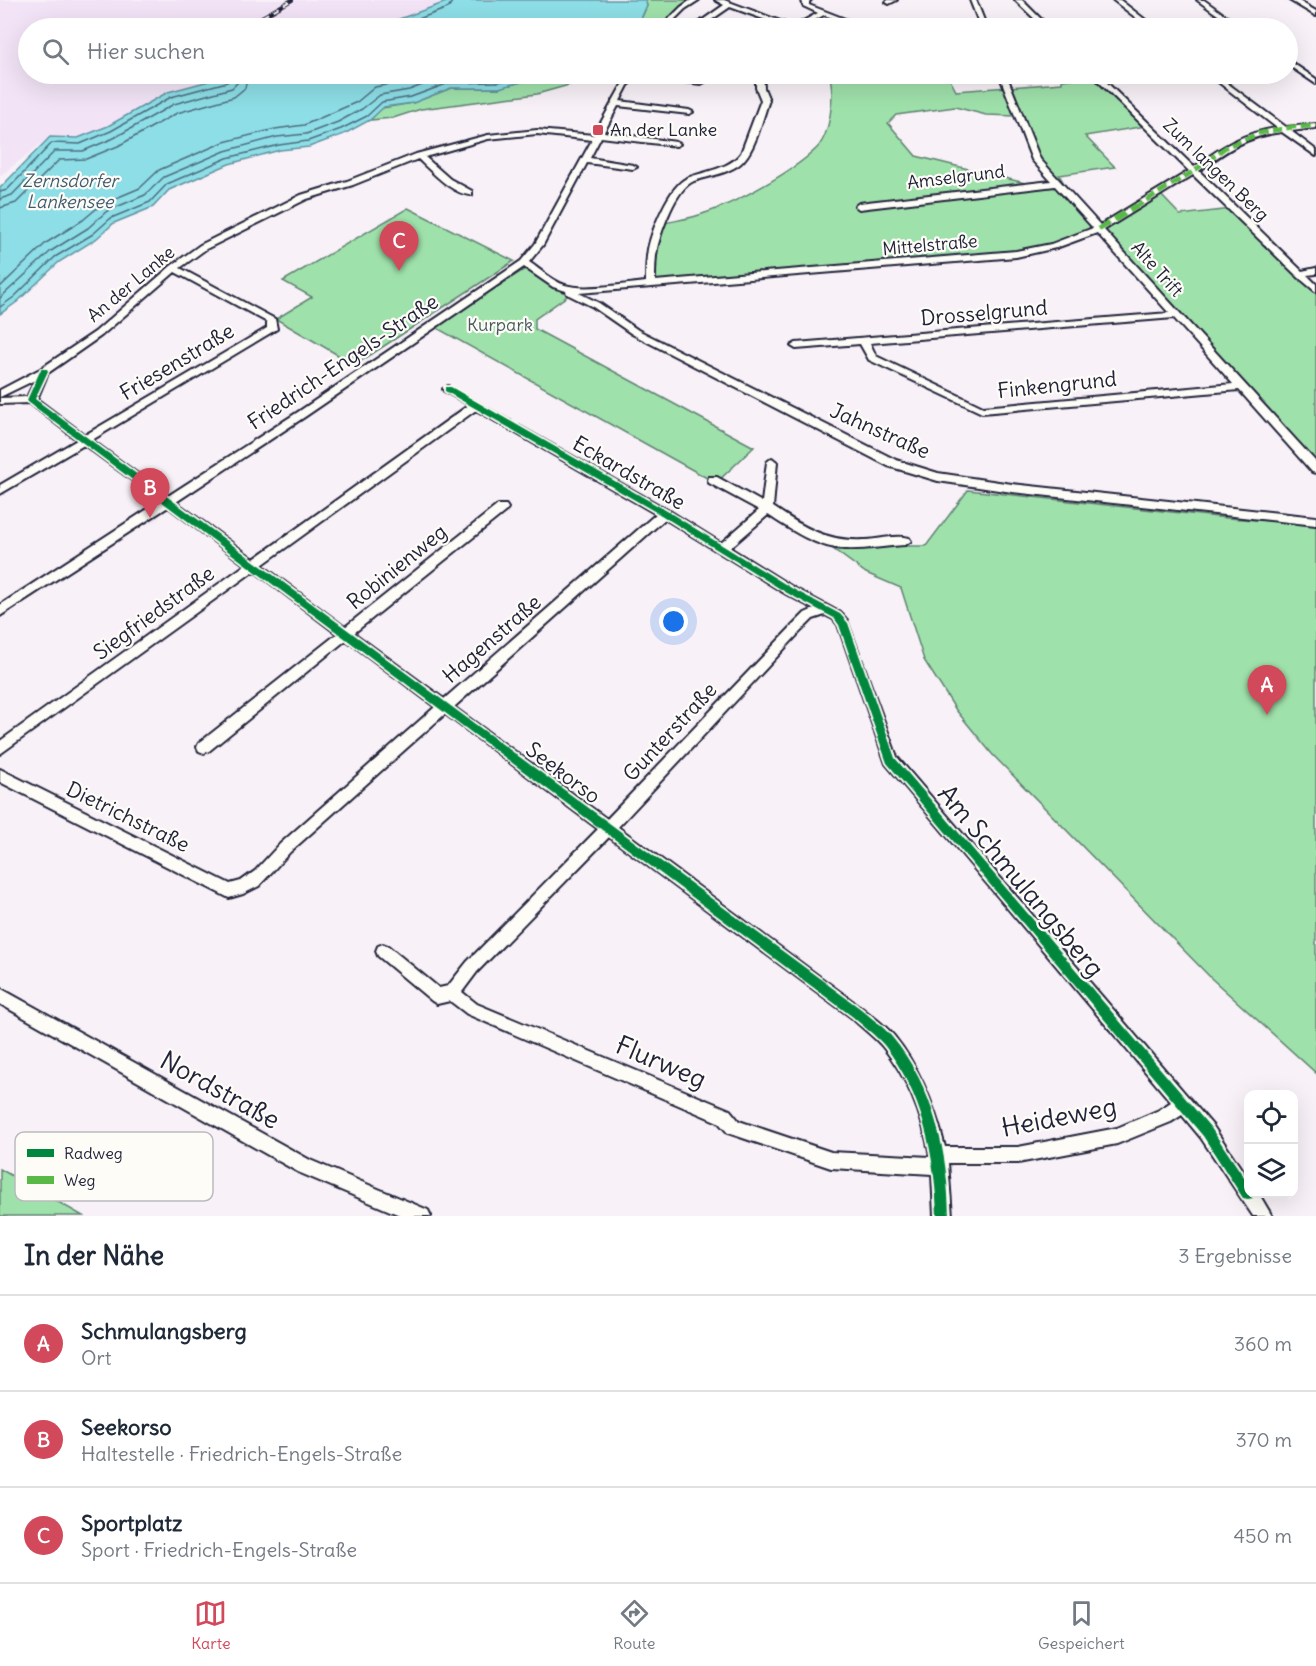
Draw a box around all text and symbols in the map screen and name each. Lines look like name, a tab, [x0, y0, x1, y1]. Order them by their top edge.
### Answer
search box	[18, 18, 1298, 84]
icon: search	[39, 35, 72, 68]
text: Hier suchen	[87, 37, 205, 65]
street label: Zum langen Berg	[1159, 113, 1274, 226]
place label: An der Lanke	[610, 118, 717, 141]
marker: An der Lanke	[591, 123, 605, 137]
street label: Amselgrund	[906, 159, 1006, 194]
water label: Zernsdorfer Lankensee	[22, 169, 121, 213]
pin: C	[380, 222, 418, 271]
street label: Mittelstraße	[881, 229, 978, 260]
street label: Alte Trift	[1126, 236, 1188, 301]
street label: An der Lanke	[82, 240, 179, 327]
street label: Friedrich-Engels-Straße	[242, 288, 443, 435]
street label: Drosselgrund	[919, 294, 1049, 331]
park label: Kurpark	[467, 313, 533, 336]
street label: Friesenstraße	[115, 317, 239, 406]
street label: Finkengrund	[996, 365, 1118, 404]
street label: Jahnstraße	[826, 397, 934, 465]
street label: Eckardstraße	[568, 429, 690, 516]
pin: B	[130, 468, 170, 518]
street label: Robinienweg	[341, 518, 452, 615]
street label: Siegfriedstraße	[88, 560, 219, 666]
street label: Hagenstraße	[437, 588, 547, 689]
your location	[659, 607, 688, 636]
pin: A	[1248, 666, 1286, 715]
street label: Gunterstraße	[617, 676, 722, 787]
street label: Seekorso	[521, 736, 606, 809]
street label: Dietrichstraße	[62, 775, 194, 858]
street label: Am Schmulangsberg	[931, 778, 1112, 984]
street label: Flurweg	[611, 1028, 712, 1095]
street label: Nordstraße	[155, 1043, 286, 1136]
street label: Heideweg	[999, 1089, 1119, 1144]
map controls	[1244, 1090, 1298, 1198]
button: locate	[1244, 1090, 1298, 1144]
legend	[15, 1132, 213, 1201]
text: Radweg	[64, 1143, 123, 1163]
button: layers	[1244, 1144, 1298, 1198]
text: Weg	[64, 1170, 96, 1190]
text: In der Nähe	[24, 1239, 164, 1272]
text: 3 Ergebnisse	[1178, 1243, 1292, 1268]
text: Schmulangsberg	[81, 1317, 247, 1345]
text: A	[37, 1331, 50, 1356]
text: 360 m	[1234, 1331, 1292, 1356]
text: Ort	[81, 1345, 111, 1370]
text: Seekorso	[81, 1413, 172, 1441]
text: B	[37, 1427, 50, 1452]
text: 370 m	[1235, 1427, 1292, 1452]
text: Haltestelle · Friedrich-Engels-Straße	[81, 1441, 402, 1466]
text: Sportplatz	[81, 1509, 183, 1537]
text: C	[37, 1523, 50, 1548]
text: 450 m	[1233, 1523, 1292, 1548]
text: Sport · Friedrich-Engels-Straße	[81, 1537, 357, 1562]
tab: Karte	[191, 1597, 231, 1653]
tab: Route	[613, 1597, 655, 1653]
tab: Gespeichert	[1038, 1597, 1125, 1653]

